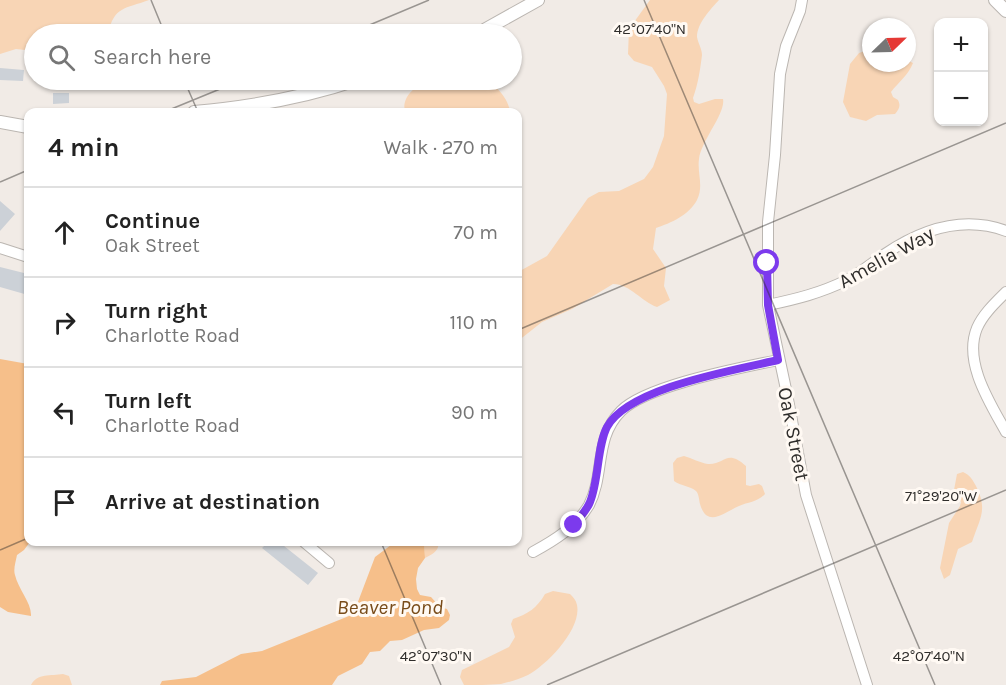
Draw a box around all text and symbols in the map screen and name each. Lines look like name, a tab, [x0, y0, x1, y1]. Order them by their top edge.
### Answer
north arrow	[862, 18, 916, 72]
map controls	[934, 18, 988, 126]
button: +	[934, 18, 988, 72]
text: 42°07'40"N	[614, 20, 686, 38]
search box	[24, 24, 522, 90]
icon: search	[45, 41, 78, 74]
text: Search here	[93, 44, 211, 70]
button: −	[934, 72, 988, 126]
text: 4 min	[48, 132, 119, 163]
text: Walk · 270 m	[384, 136, 498, 159]
text: Continue	[105, 208, 200, 234]
icon: ahead	[48, 216, 81, 249]
text: 70 m	[453, 221, 498, 244]
street label: Amelia Way	[835, 222, 938, 293]
text: Oak Street	[105, 234, 200, 257]
route start	[753, 249, 779, 275]
text: Turn right	[105, 298, 208, 324]
icon: right	[48, 306, 81, 339]
text: 110 m	[449, 311, 498, 334]
text: Charlotte Road	[105, 324, 240, 347]
street label: Oak Street	[773, 385, 814, 483]
text: Turn left	[105, 388, 192, 414]
icon: left	[48, 396, 81, 429]
text: 90 m	[451, 401, 498, 424]
text: Charlotte Road	[105, 414, 240, 437]
icon: arrive	[48, 486, 81, 519]
text: 71°29'20"W	[905, 487, 978, 505]
text: Arrive at destination	[105, 489, 320, 515]
route end	[560, 511, 586, 537]
water label: Beaver Pond	[337, 595, 443, 619]
text: 42°07'30"N	[400, 647, 472, 665]
text: 42°07'40"N	[893, 647, 965, 665]

